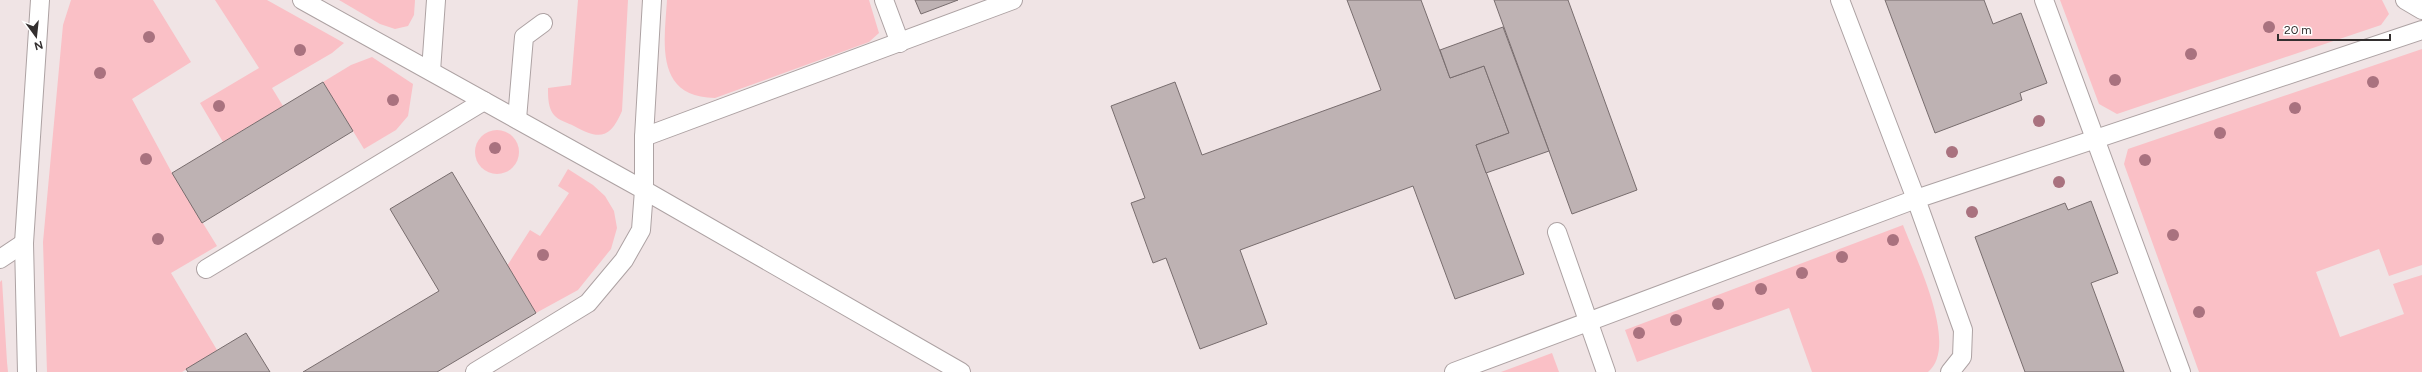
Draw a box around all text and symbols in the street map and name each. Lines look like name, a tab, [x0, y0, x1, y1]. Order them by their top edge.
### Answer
north arrow	[16, 16, 56, 56]
scale bar	[2278, 16, 2390, 42]
text: 20 m	[2284, 23, 2312, 37]
text: N	[33, 38, 44, 53]

